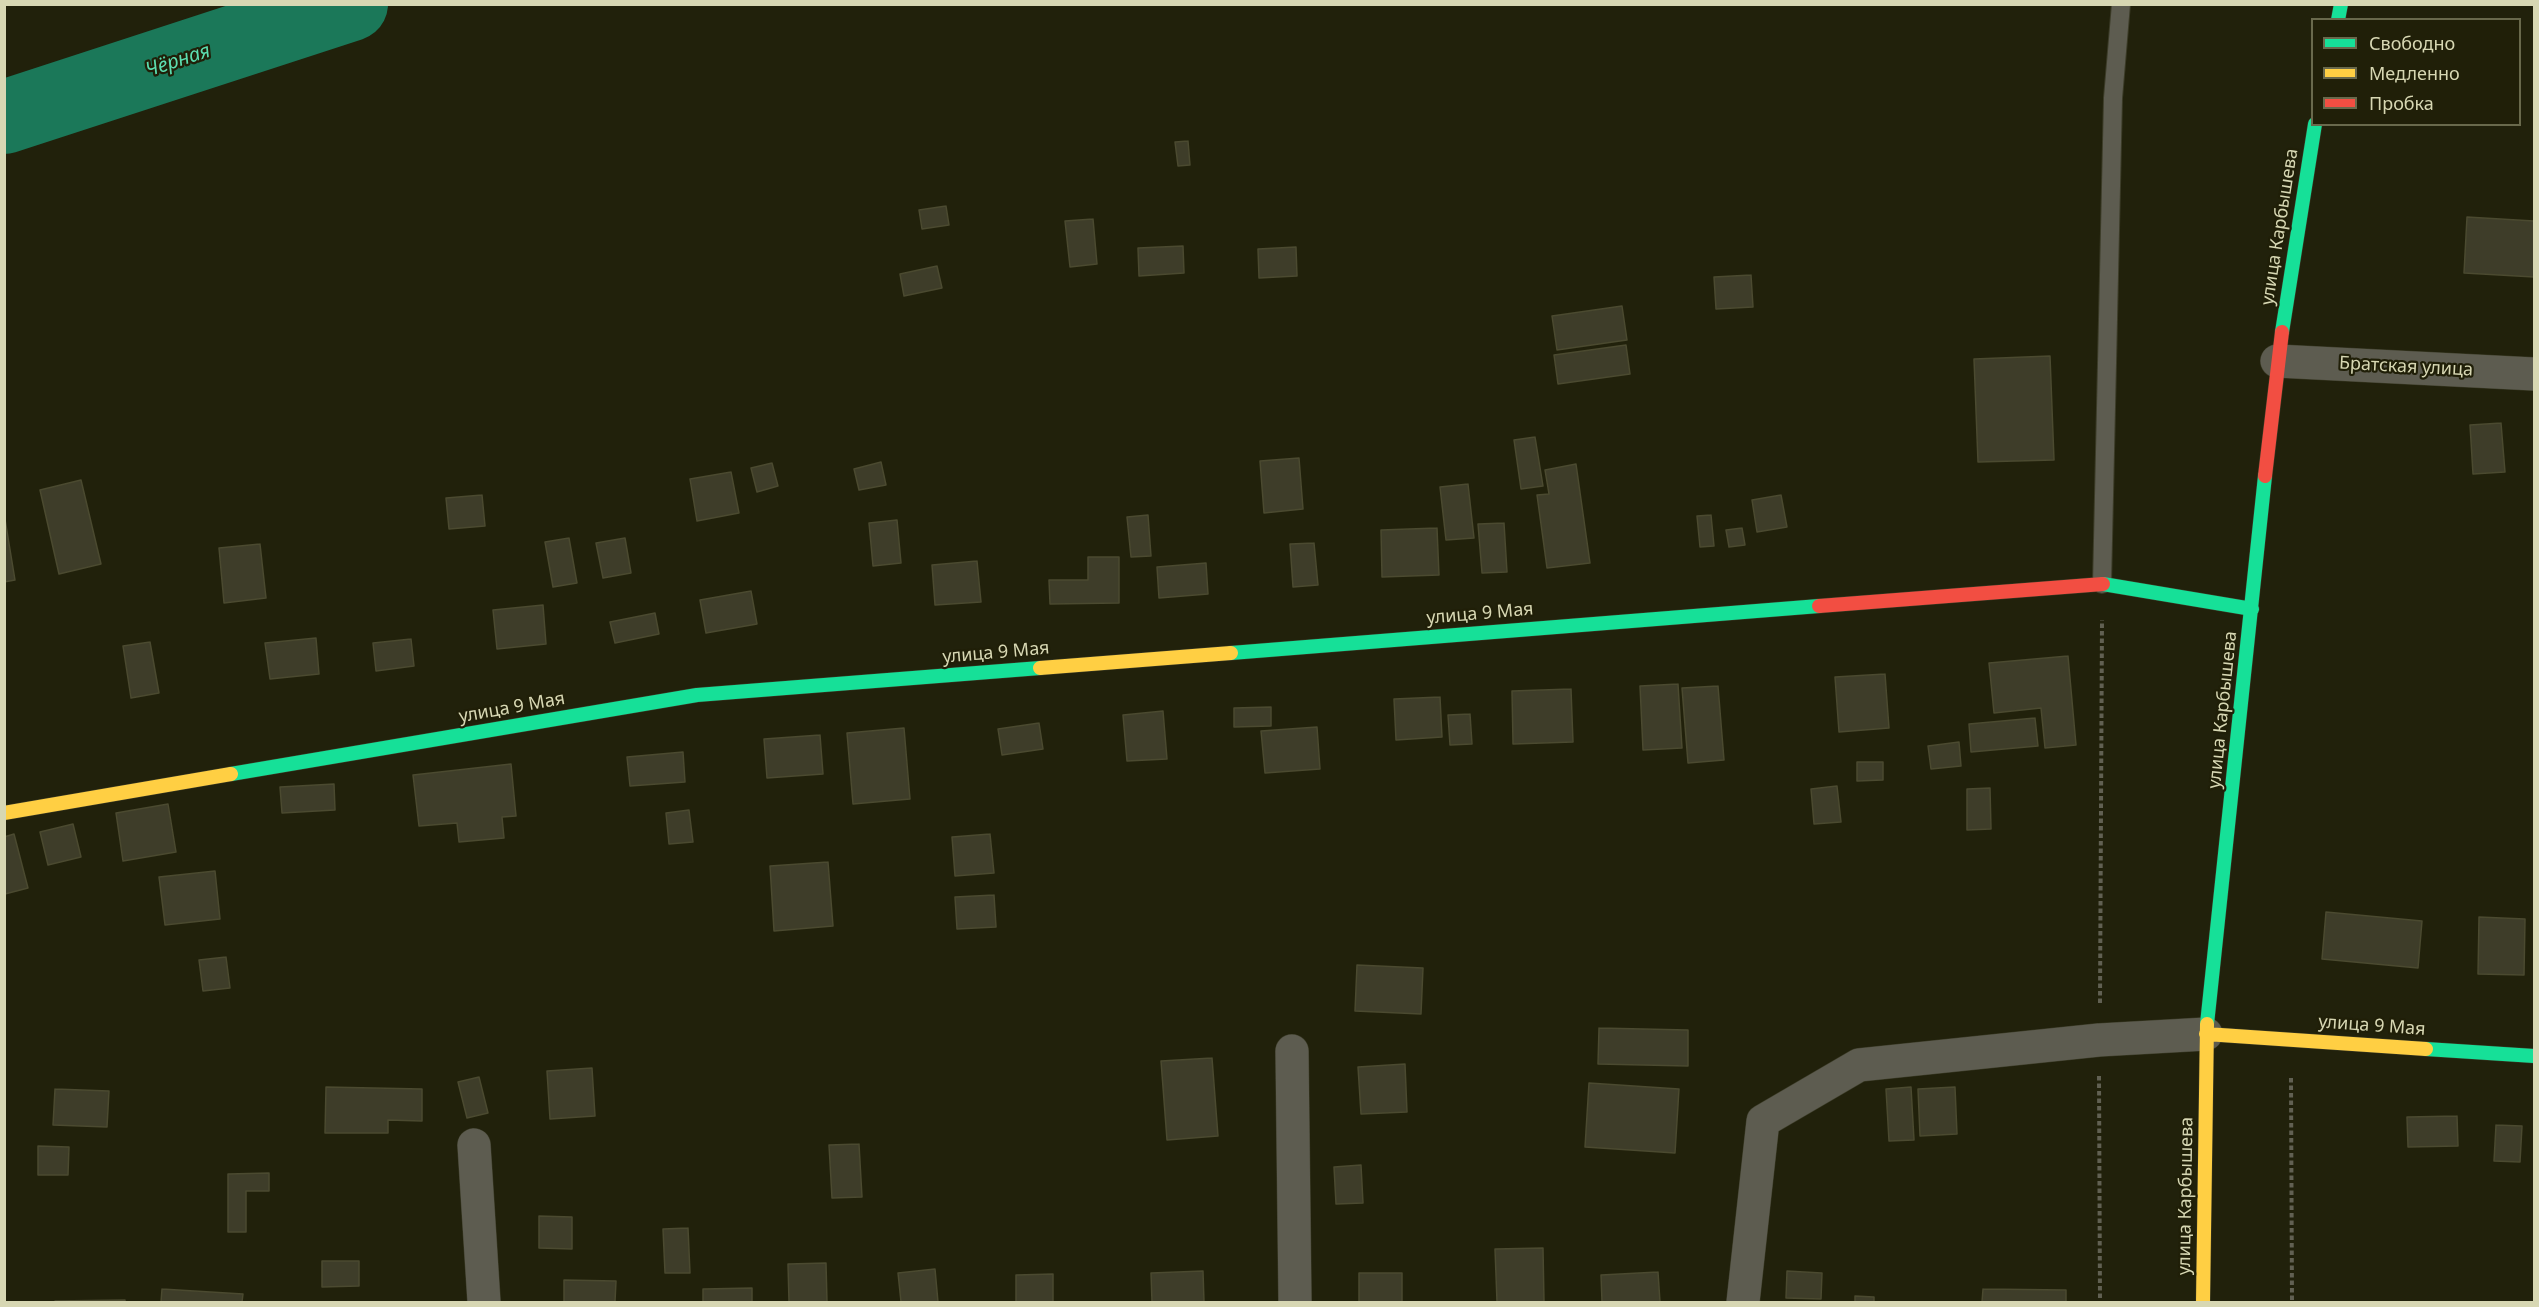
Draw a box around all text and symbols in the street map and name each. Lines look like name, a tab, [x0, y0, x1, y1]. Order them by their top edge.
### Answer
legend	[2311, 18, 2521, 126]
text: Свободно	[2369, 31, 2455, 55]
water label: Чёрная	[143, 39, 213, 83]
text: Медленно	[2369, 61, 2460, 85]
text: Пробка	[2369, 91, 2434, 115]
street label: улица Карбышева	[2257, 147, 2303, 307]
street label: Братская улица	[2338, 353, 2474, 381]
street label: улица 9 Мая	[1426, 599, 1534, 629]
street label: улица Карбышева	[2204, 630, 2242, 790]
street label: улица 9 Мая	[942, 638, 1050, 668]
street label: улица 9 Мая	[457, 688, 567, 728]
street label: улица 9 Мая	[2318, 1011, 2426, 1041]
street label: улица Карбышева	[2174, 1117, 2198, 1275]

